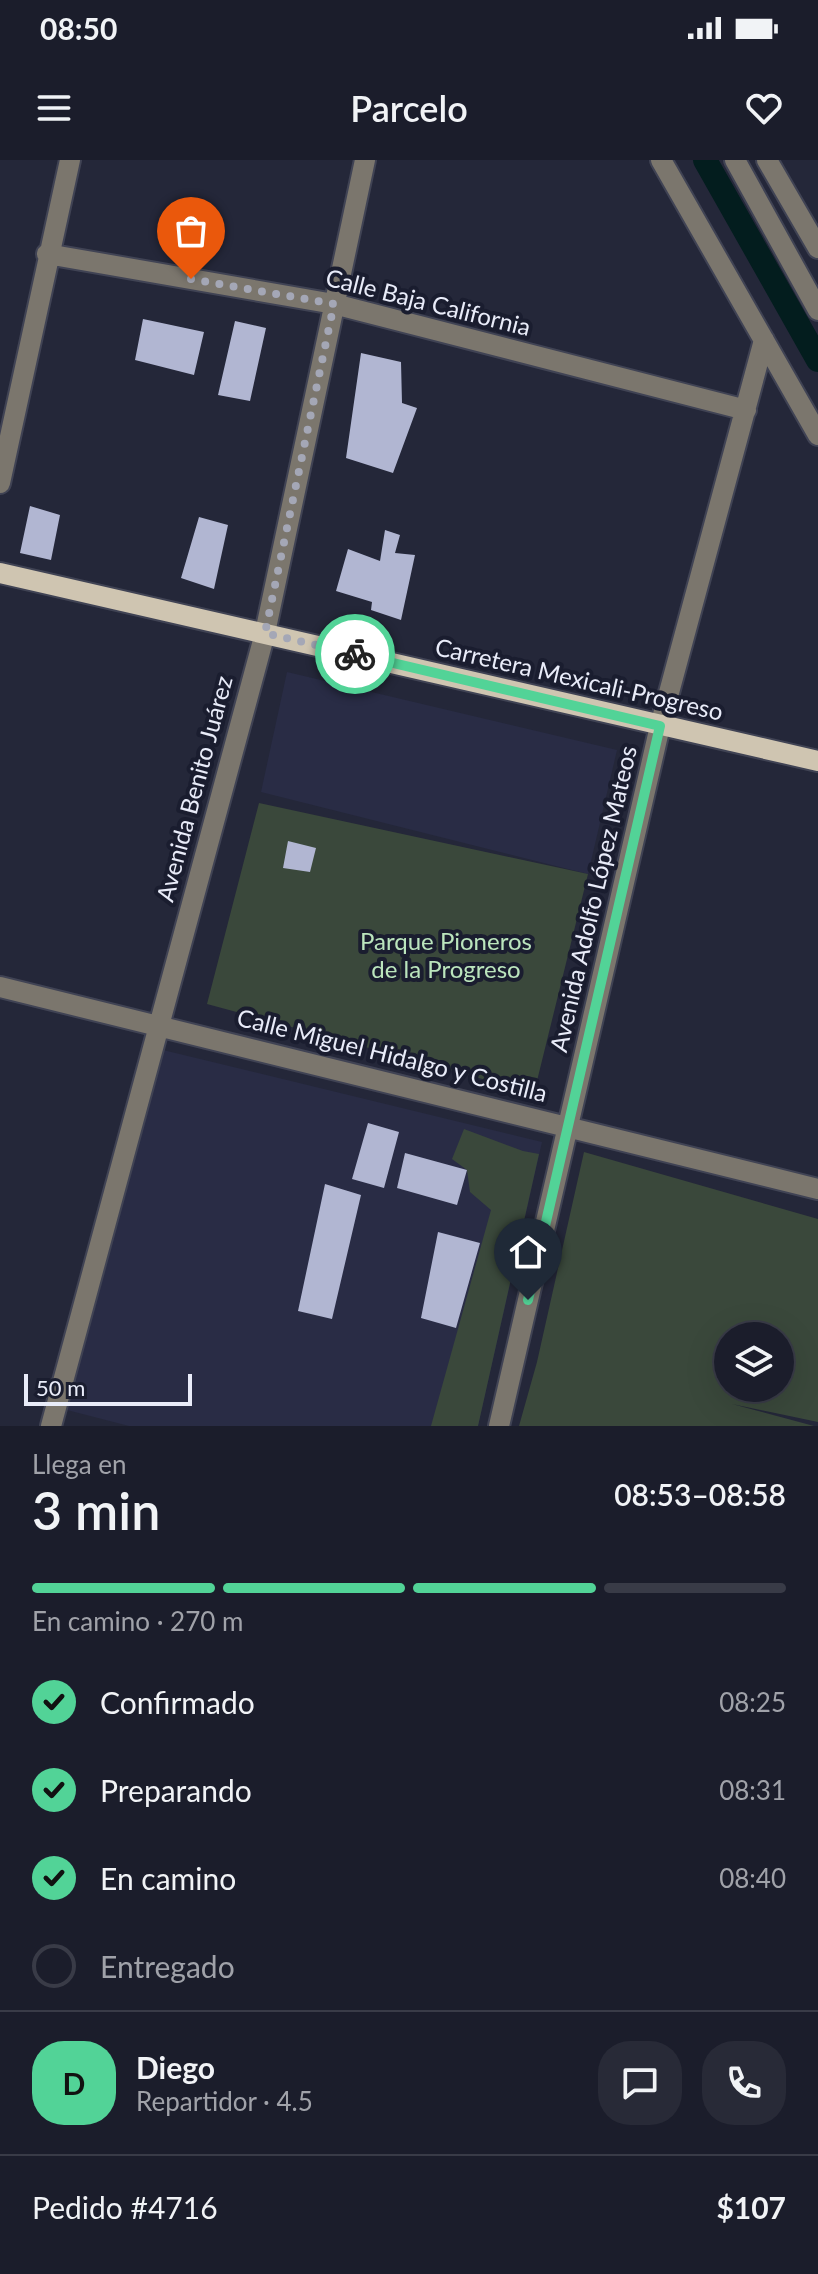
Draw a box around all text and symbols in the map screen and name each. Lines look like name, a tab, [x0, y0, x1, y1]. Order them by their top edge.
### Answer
text: 08:50	[40, 10, 117, 46]
icon: menu	[32, 86, 76, 130]
text: Parcelo	[350, 86, 468, 130]
icon: heart	[742, 86, 786, 130]
pin	[157, 197, 225, 279]
icon: bag	[169, 209, 213, 253]
street label: Calle Baja California	[323, 262, 534, 341]
courier	[315, 614, 395, 694]
street label: Carretera Mexicali-Progreso	[433, 631, 726, 726]
icon: bike	[333, 632, 377, 676]
street label: Avenida Benito Juárez	[149, 673, 238, 905]
street label: Avenida Adolfo López Mateos	[543, 743, 642, 1055]
park label: Parque Pioneros de la Progreso	[360, 926, 532, 983]
street label: Calle Miguel Hidalgo y Costilla	[234, 1002, 550, 1107]
pin	[494, 1218, 562, 1300]
icon: home	[506, 1230, 550, 1274]
map controls	[714, 1322, 794, 1402]
button: layers	[714, 1322, 794, 1402]
scale bar	[24, 1370, 192, 1406]
text: 50 m	[36, 1374, 85, 1401]
text: Llega en	[32, 1448, 127, 1480]
text: 08:53–08:58	[614, 1476, 786, 1512]
text: 3 min	[32, 1479, 160, 1541]
text: En camino · 270 m	[32, 1605, 243, 1637]
icon: check	[32, 1680, 76, 1724]
text: Confirmado	[100, 1684, 255, 1720]
text: 08:25	[719, 1686, 786, 1718]
icon: check	[32, 1768, 76, 1812]
text: Preparando	[100, 1772, 252, 1808]
text: 08:31	[719, 1774, 786, 1806]
icon: check	[32, 1856, 76, 1900]
text: En camino	[100, 1860, 236, 1896]
text: 08:40	[719, 1862, 786, 1894]
text: Entregado	[100, 1948, 235, 1984]
button: chat	[598, 2041, 682, 2125]
button: phone	[702, 2041, 786, 2125]
text: Diego	[136, 2049, 215, 2085]
text: D	[63, 2065, 85, 2101]
text: Repartidor · 4.5	[136, 2085, 313, 2117]
text: Pedido #4716	[32, 2189, 218, 2225]
text: $107	[716, 2189, 786, 2225]

